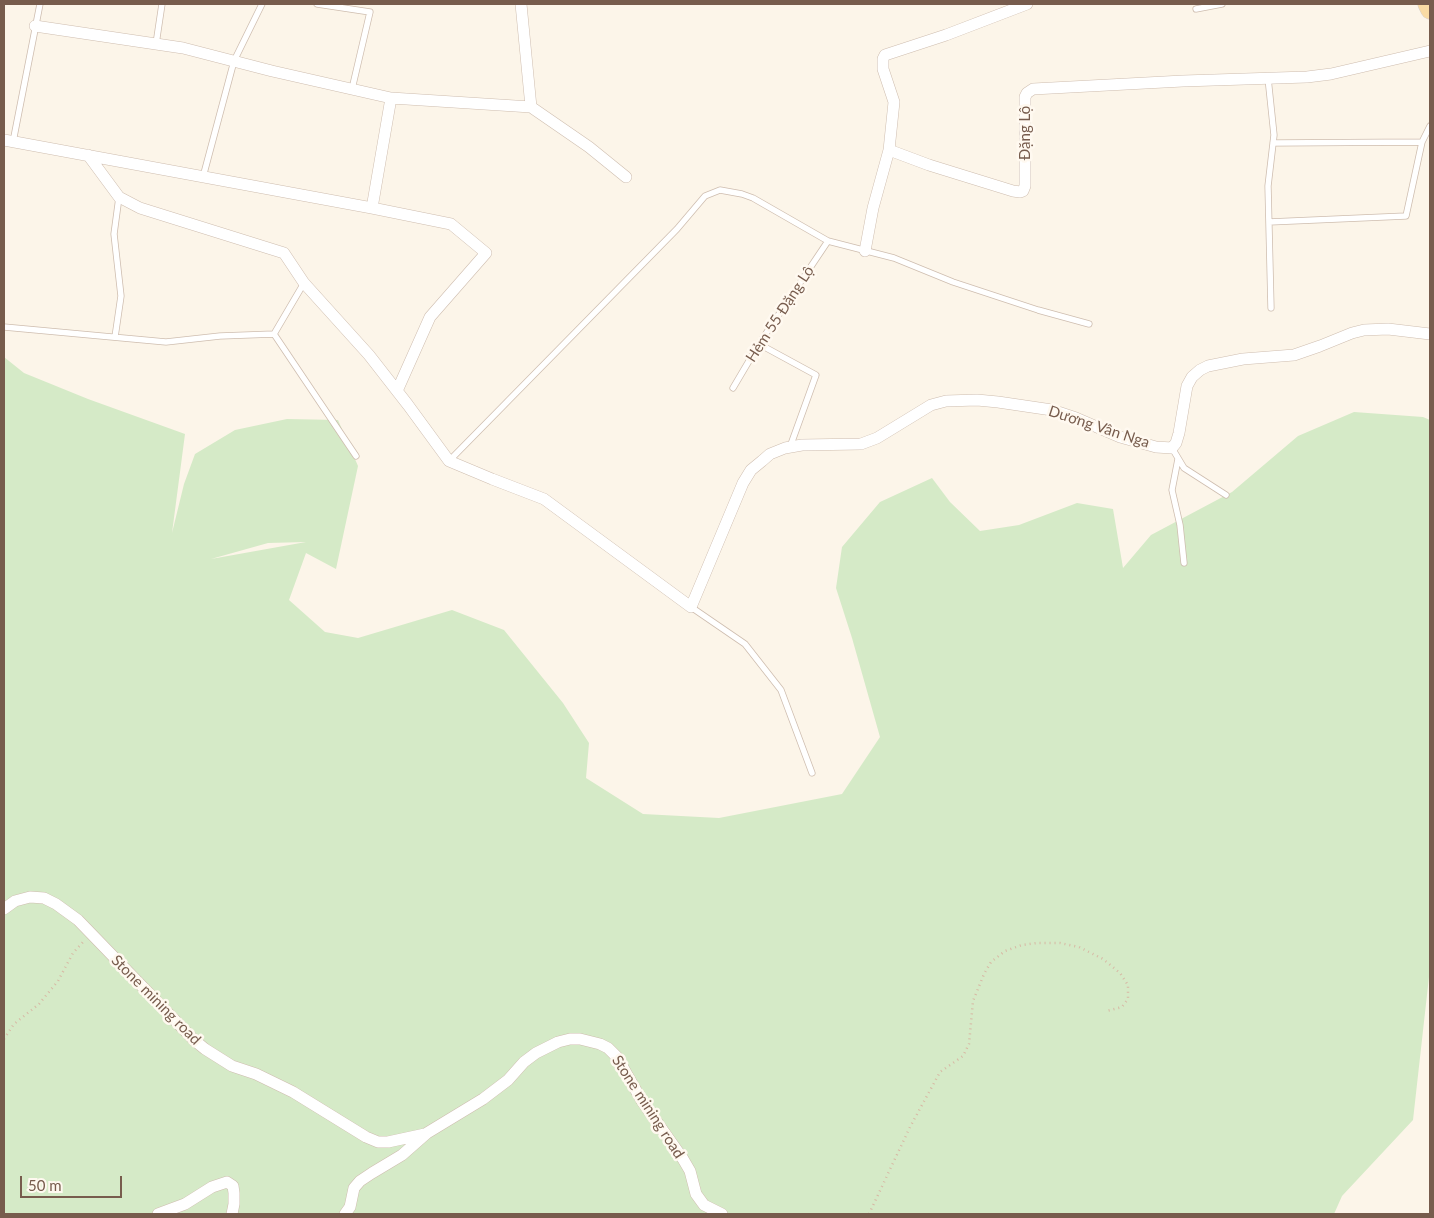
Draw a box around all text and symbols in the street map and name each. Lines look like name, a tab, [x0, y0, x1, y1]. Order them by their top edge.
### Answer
street label: Đặng Lộ	[1016, 106, 1034, 160]
street label: Hẻm 55 Đặng Lộ	[742, 263, 818, 365]
street label: Dương Vân Nga	[1046, 402, 1152, 452]
street label: Stone mining road	[107, 951, 205, 1049]
street label: Stone mining road	[608, 1052, 688, 1162]
scale bar	[22, 1166, 125, 1198]
text: 50 m	[28, 1176, 62, 1194]

